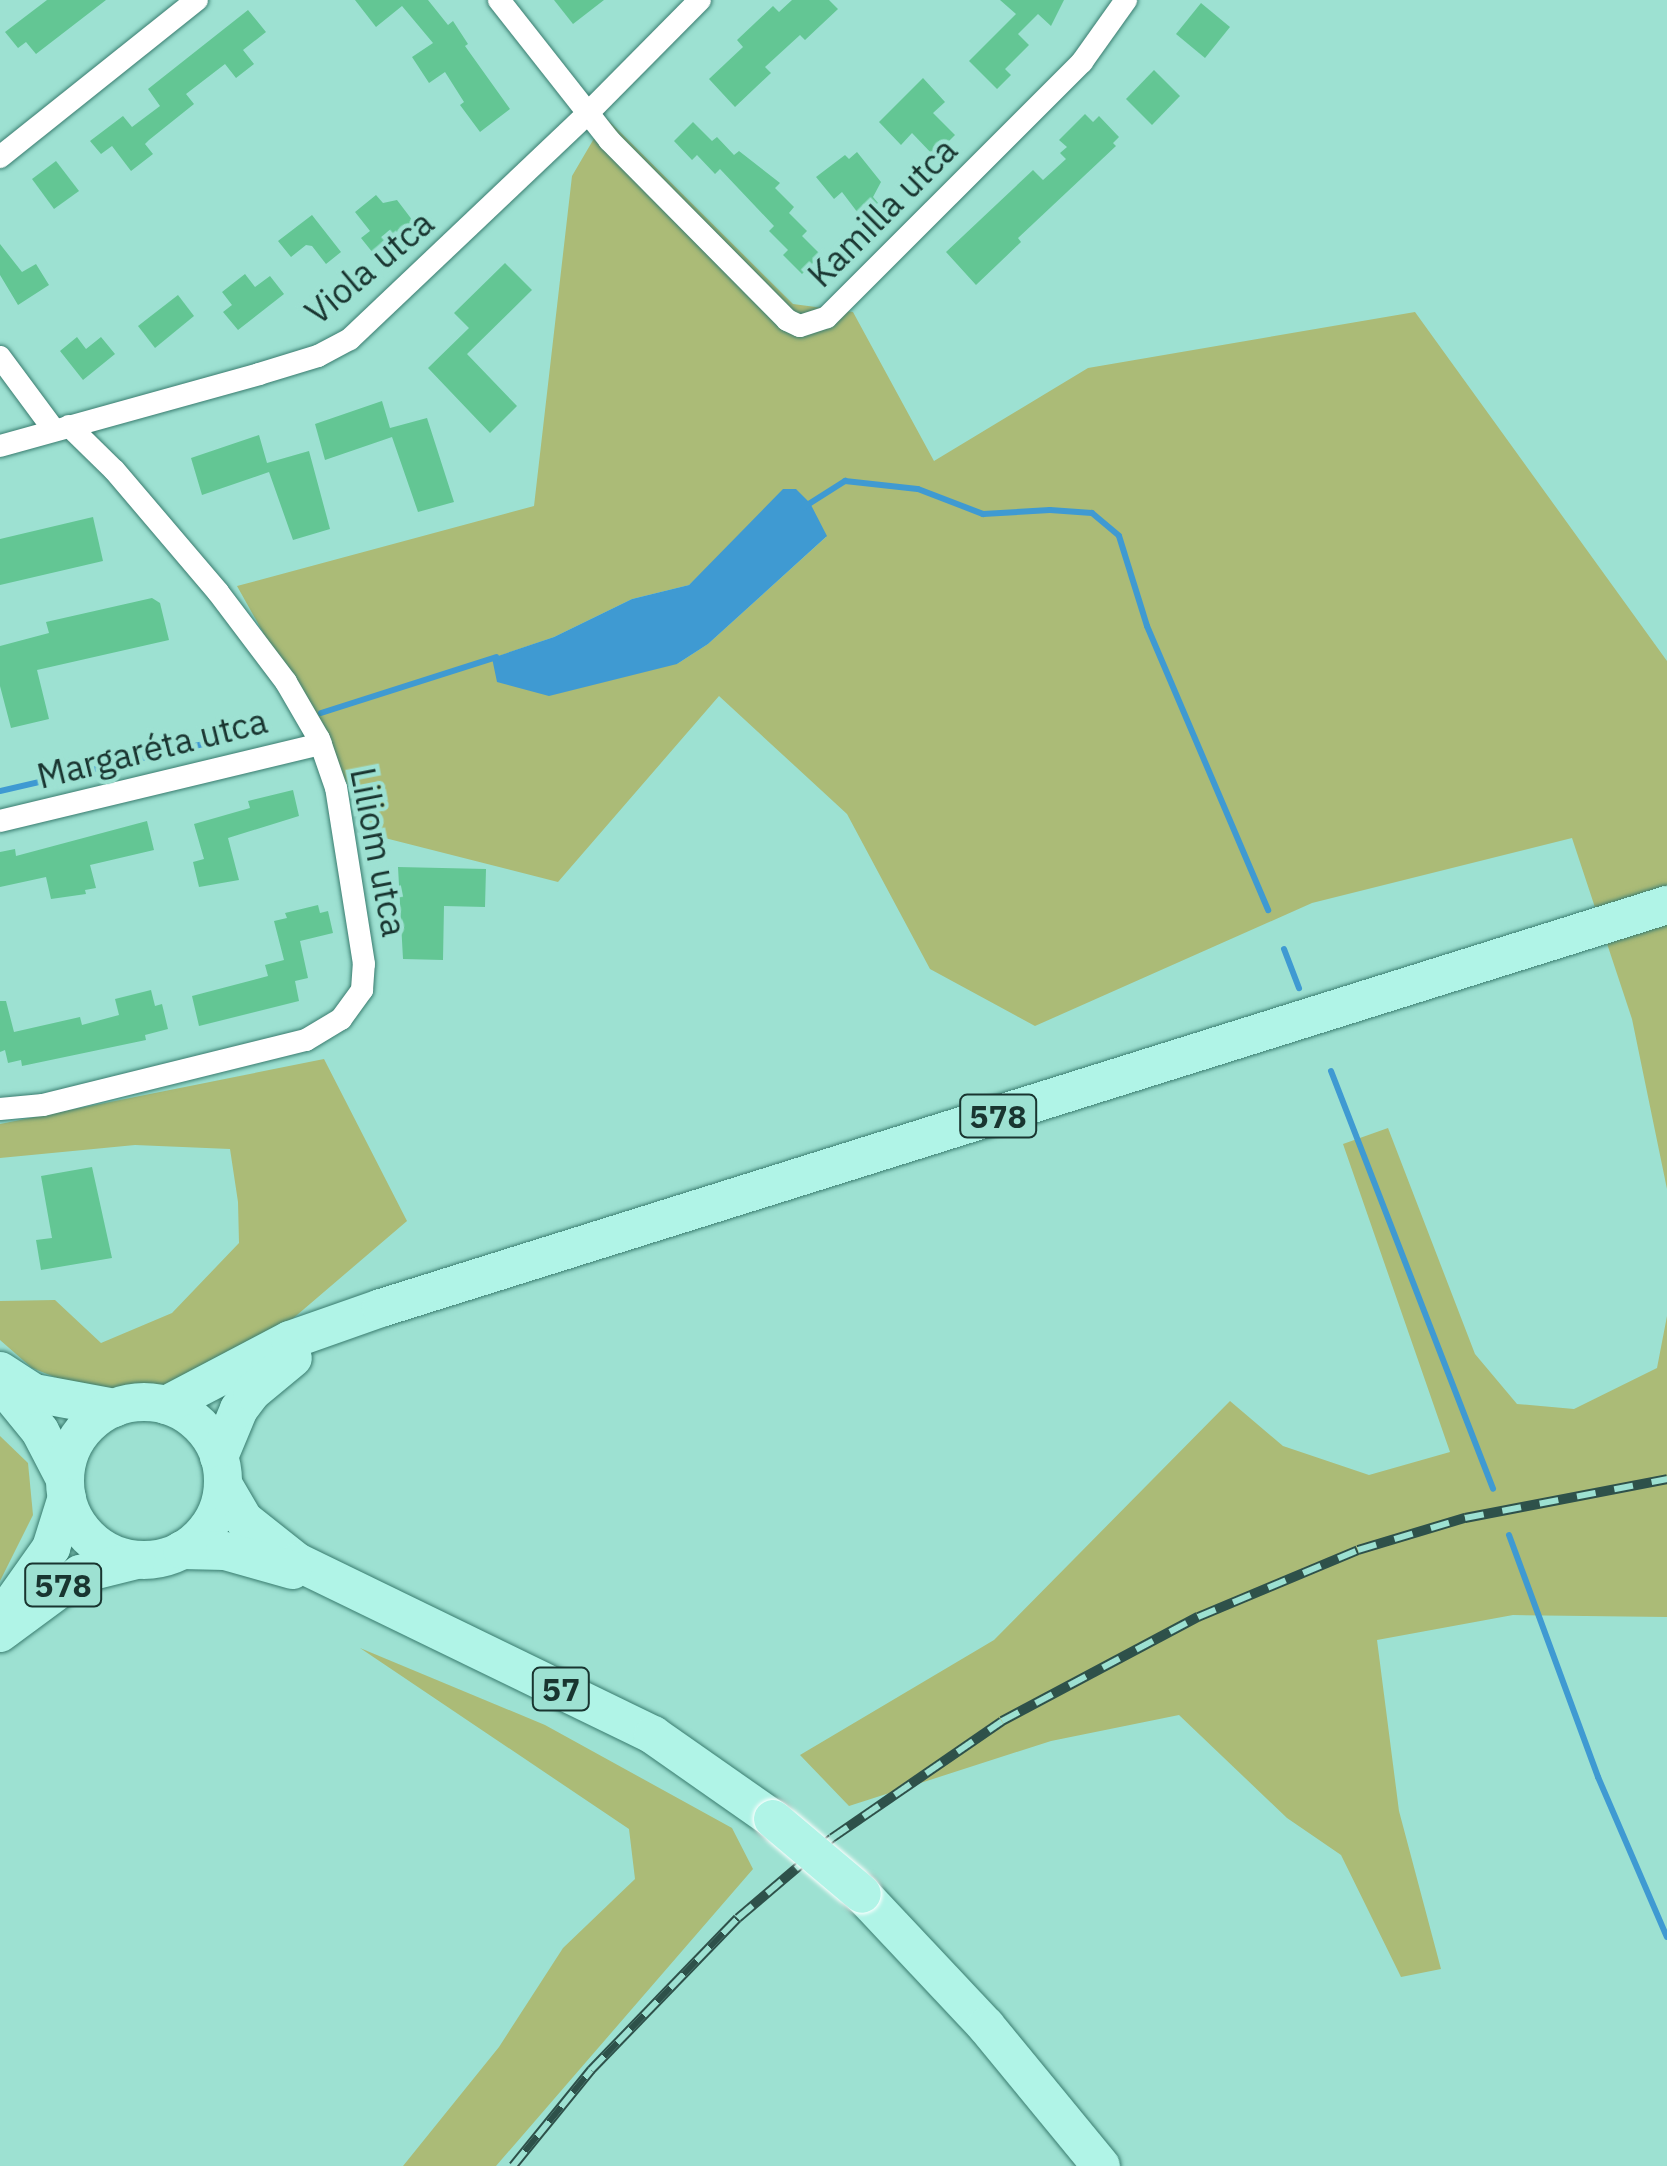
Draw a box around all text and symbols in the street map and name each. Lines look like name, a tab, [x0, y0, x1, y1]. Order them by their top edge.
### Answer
street label: Kamilla utca	[799, 129, 965, 295]
street label: Viola utca	[296, 201, 442, 333]
street label: Margaréta utca	[33, 699, 271, 797]
street label: Liliom utca	[342, 764, 416, 940]
road number: 578	[958, 1089, 1038, 1143]
road number: 578	[23, 1558, 103, 1612]
road number: 57	[531, 1662, 591, 1716]

